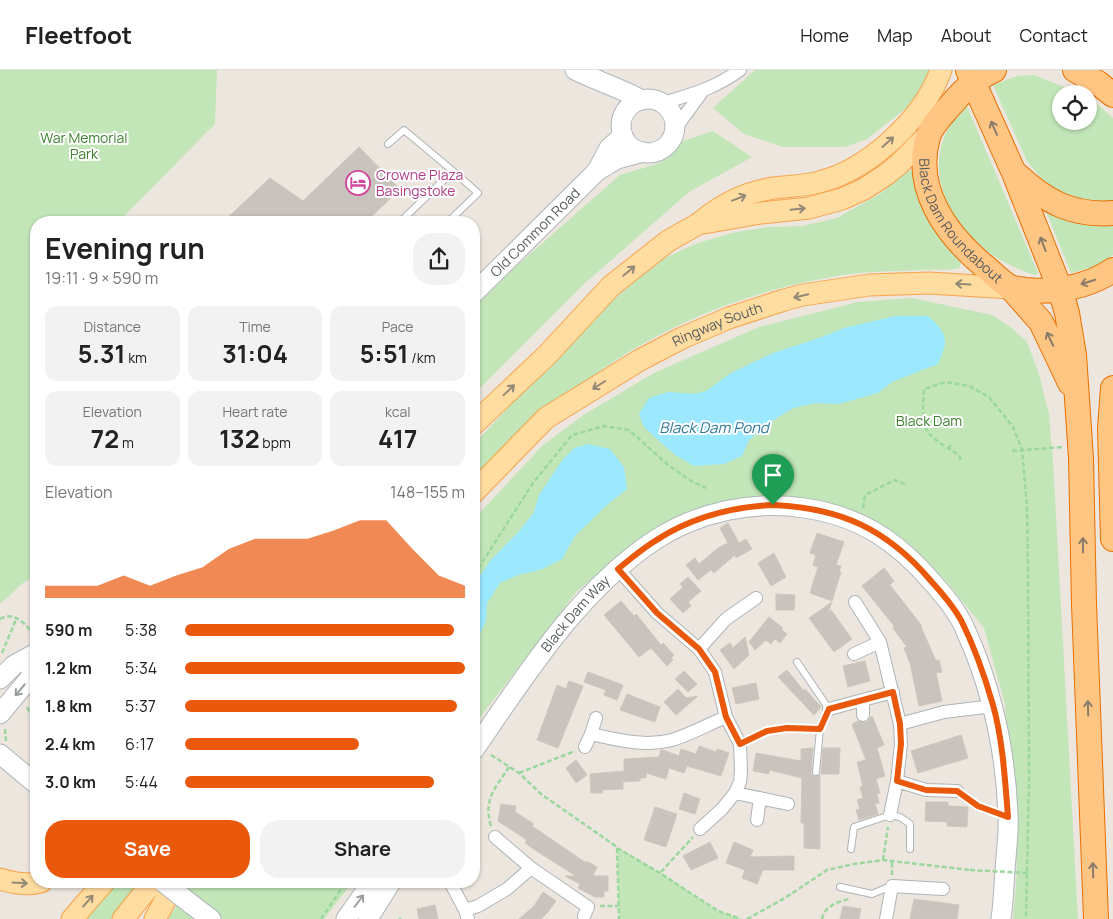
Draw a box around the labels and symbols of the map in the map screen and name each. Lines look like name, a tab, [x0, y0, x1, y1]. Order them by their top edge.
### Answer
one-way arrow	[989, 121, 999, 136]
park label: War Memorial Park	[40, 128, 128, 163]
one-way arrow	[881, 137, 894, 148]
street label: Black Dam Roundabout	[915, 158, 1007, 287]
place label: Crowne Plaza Basingstoke	[376, 165, 463, 200]
hotel icon: Crowne Plaza Basingstoke	[345, 170, 371, 196]
street label: Old Common Road	[486, 183, 584, 281]
one-way arrow	[731, 192, 746, 201]
one-way arrow	[790, 204, 806, 214]
one-way arrow	[1038, 237, 1047, 252]
one-way arrow	[622, 266, 635, 277]
one-way arrow	[1080, 277, 1096, 287]
one-way arrow	[955, 280, 971, 289]
one-way arrow	[794, 292, 810, 301]
street label: Ringway South	[668, 298, 765, 351]
one-way arrow	[1045, 331, 1055, 346]
one-way arrow	[592, 381, 606, 391]
one-way arrow	[503, 384, 515, 396]
park label: Black Dam	[896, 411, 962, 430]
water label: Black Dam Pond	[659, 417, 771, 438]
pin	[752, 454, 794, 505]
one-way arrow	[1078, 538, 1088, 554]
street label: Black Dam Way	[536, 570, 614, 656]
one-way arrow	[14, 684, 26, 697]
one-way arrow	[1083, 700, 1092, 716]
one-way arrow	[1089, 863, 1098, 879]
one-way arrow	[12, 879, 28, 888]
one-way arrow	[82, 894, 94, 907]
one-way arrow	[354, 895, 365, 908]

